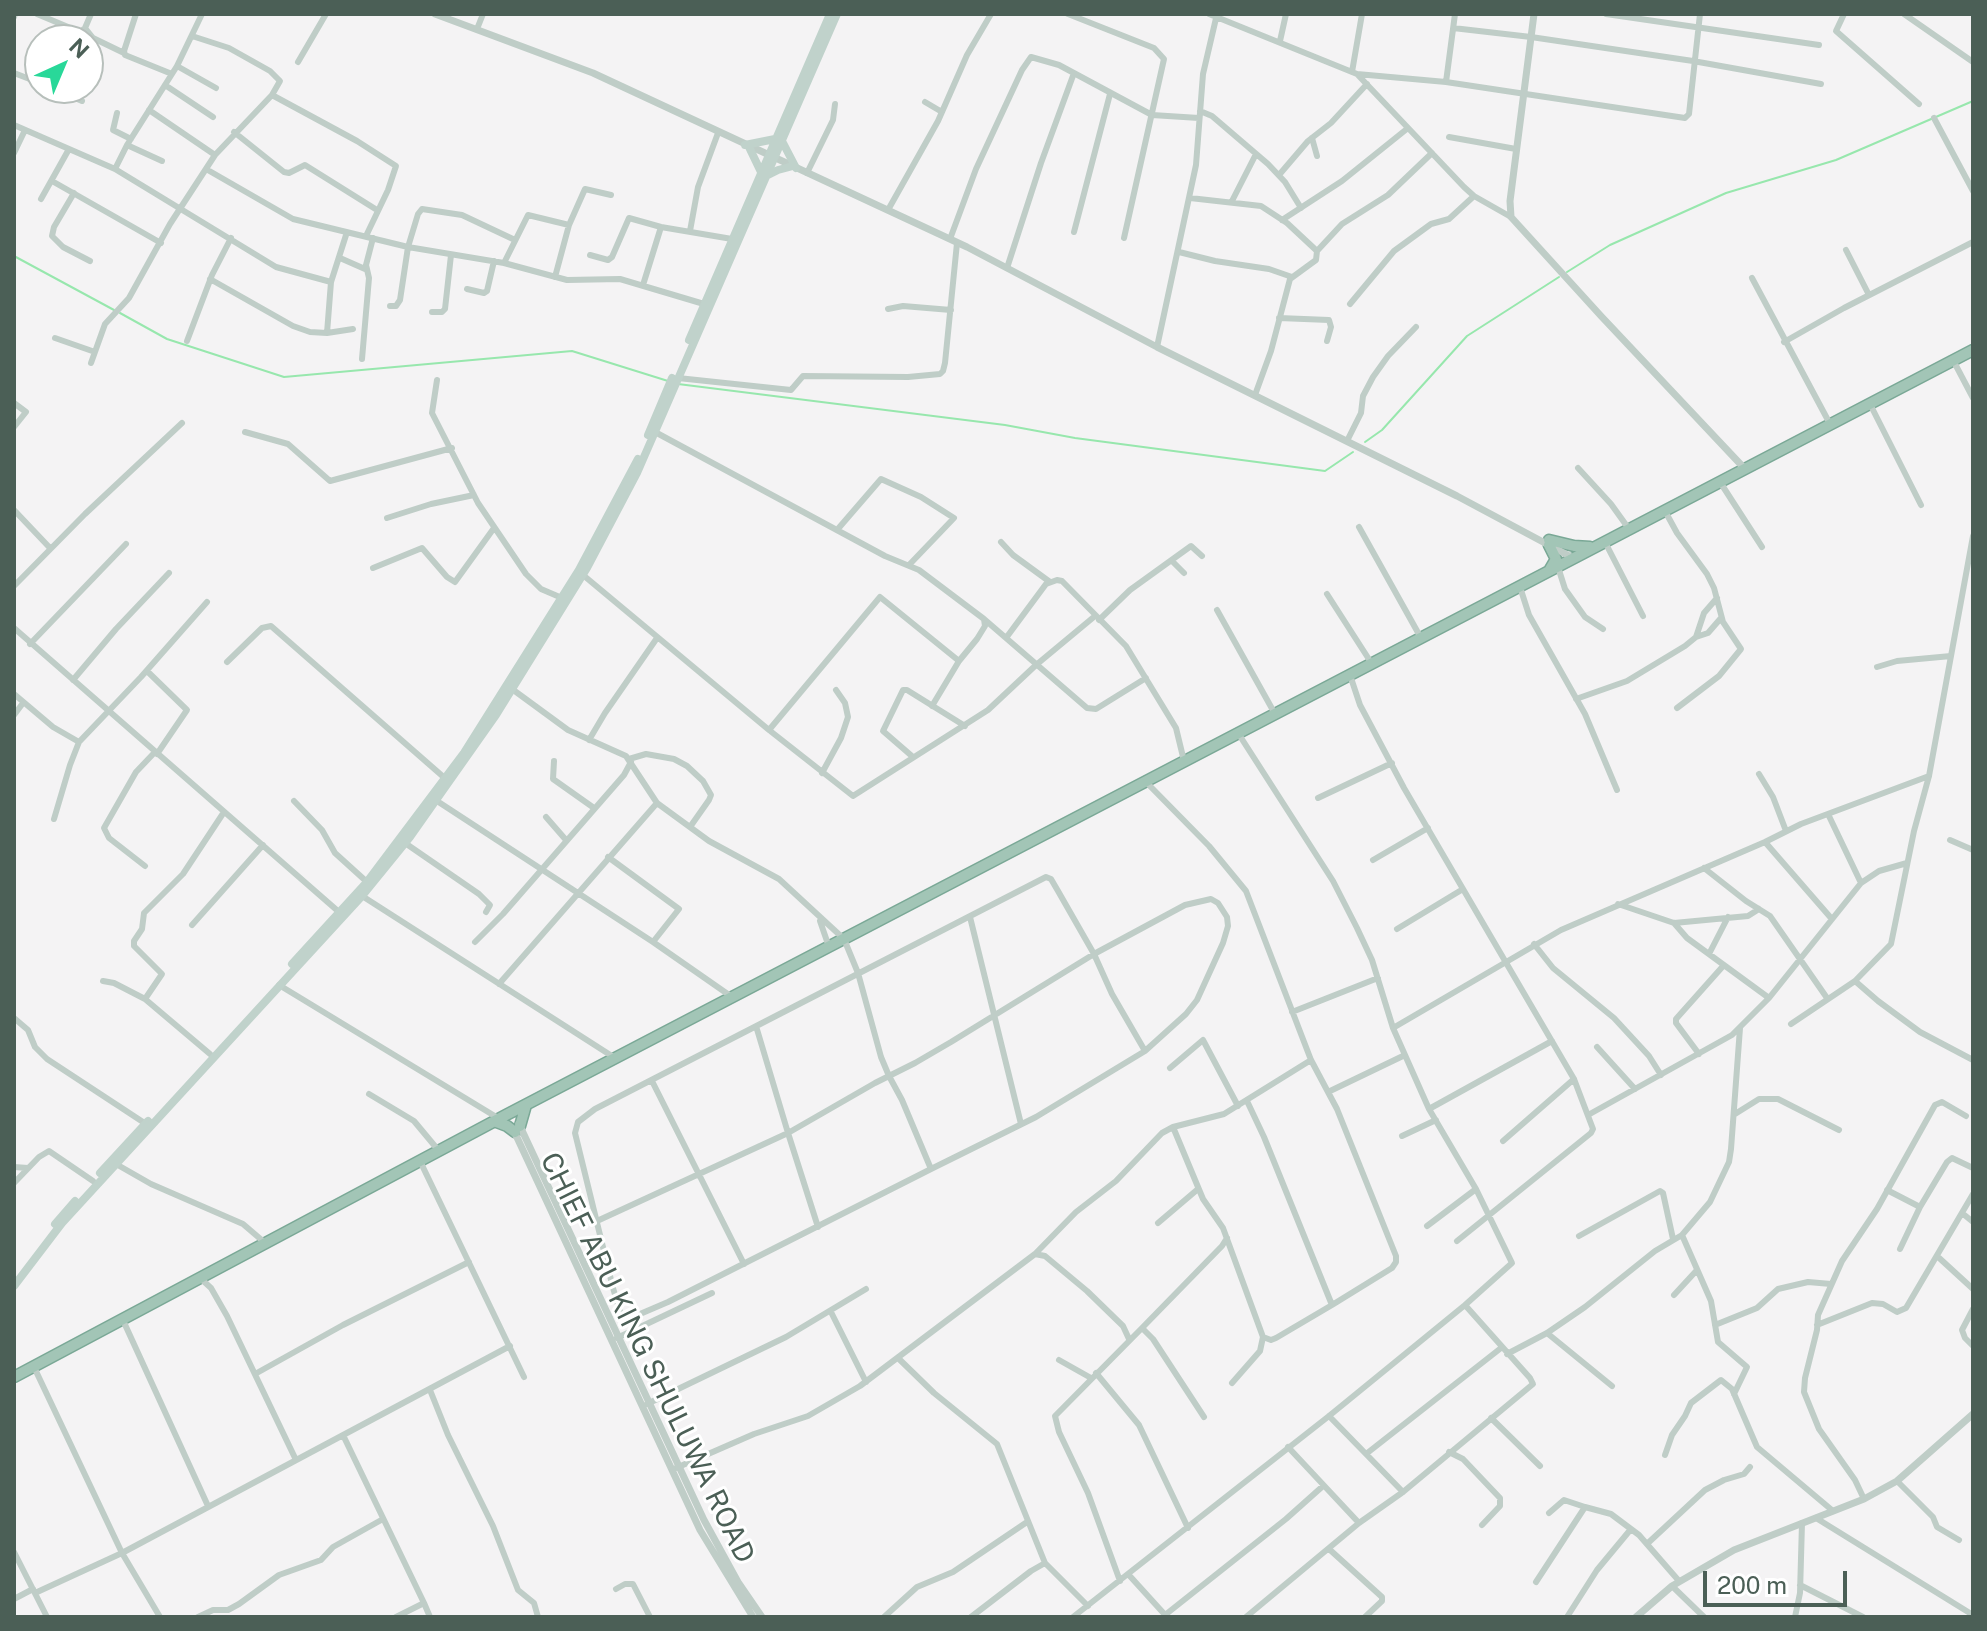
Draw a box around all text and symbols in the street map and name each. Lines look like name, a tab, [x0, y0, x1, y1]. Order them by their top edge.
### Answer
north arrow	[24, 24, 104, 104]
text: N	[64, 33, 95, 64]
street label: CHIEF ABU KING SHULUWA ROAD	[533, 1147, 761, 1569]
scale bar	[1707, 1555, 1851, 1605]
text: 200 m	[1717, 1571, 1787, 1599]

